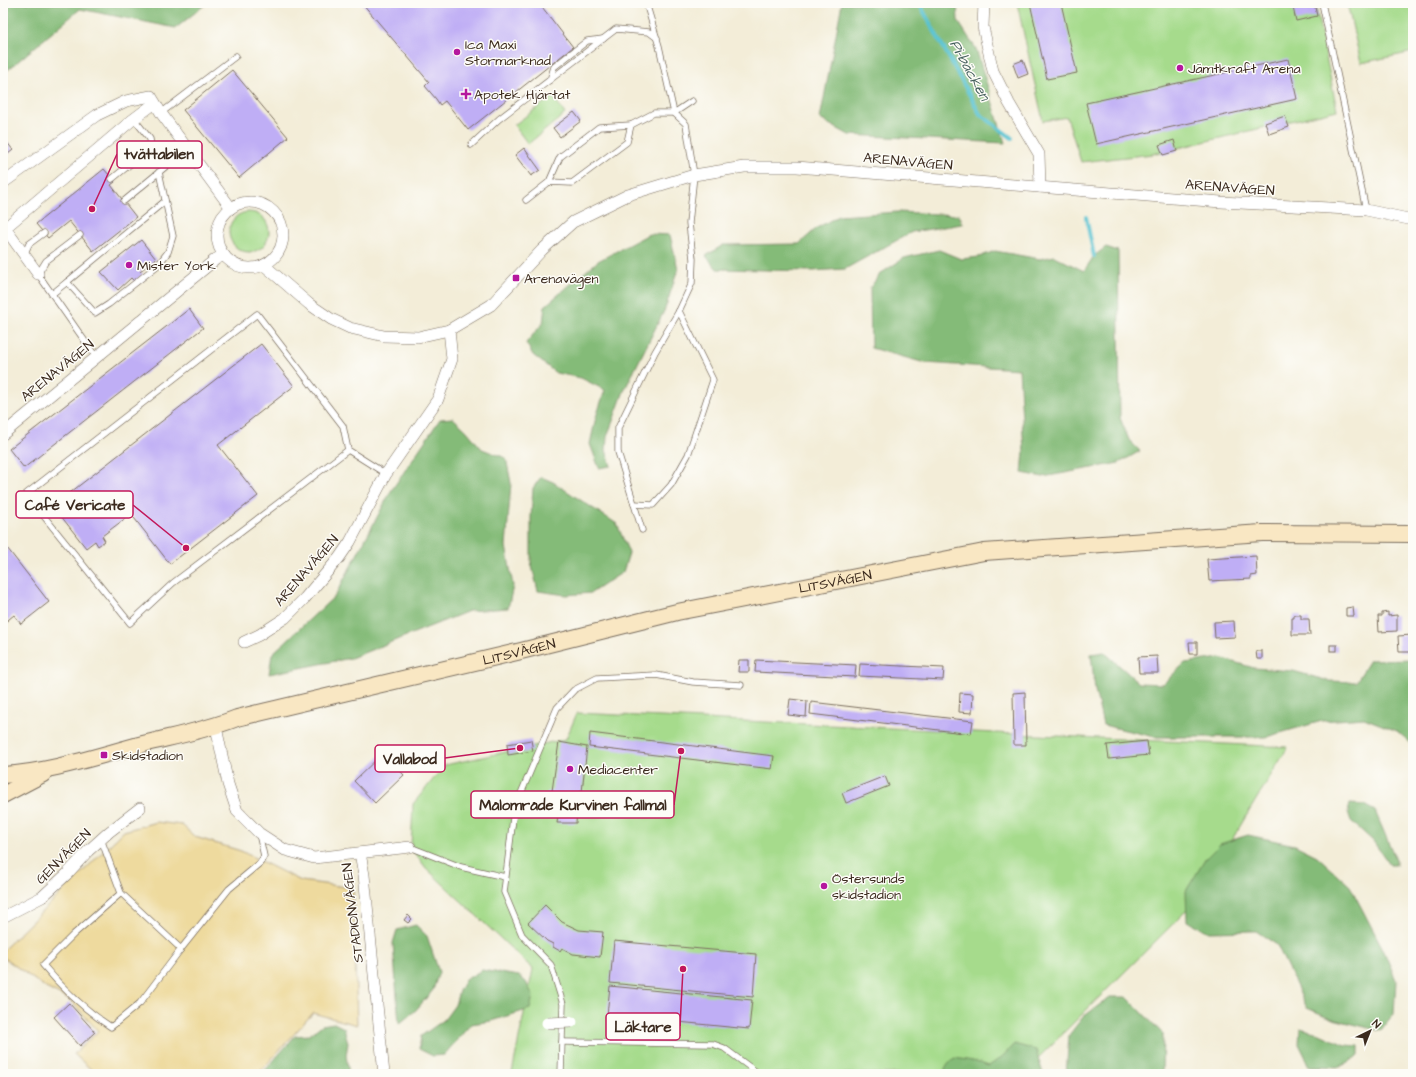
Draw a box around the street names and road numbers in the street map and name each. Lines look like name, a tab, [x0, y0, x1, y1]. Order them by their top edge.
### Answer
street label: ARENAVÄGEN	[862, 148, 954, 176]
street label: ARENAVÄGEN	[1185, 175, 1275, 201]
street label: ARENAVÄGEN	[17, 335, 99, 407]
street label: ARENAVÄGEN	[270, 530, 344, 611]
street label: LITSVÄGEN	[797, 565, 874, 599]
street label: LITSVÄGEN	[481, 634, 558, 671]
street label: GENVÄGEN	[31, 824, 96, 889]
street label: STADIONVÄGEN	[337, 862, 369, 964]

